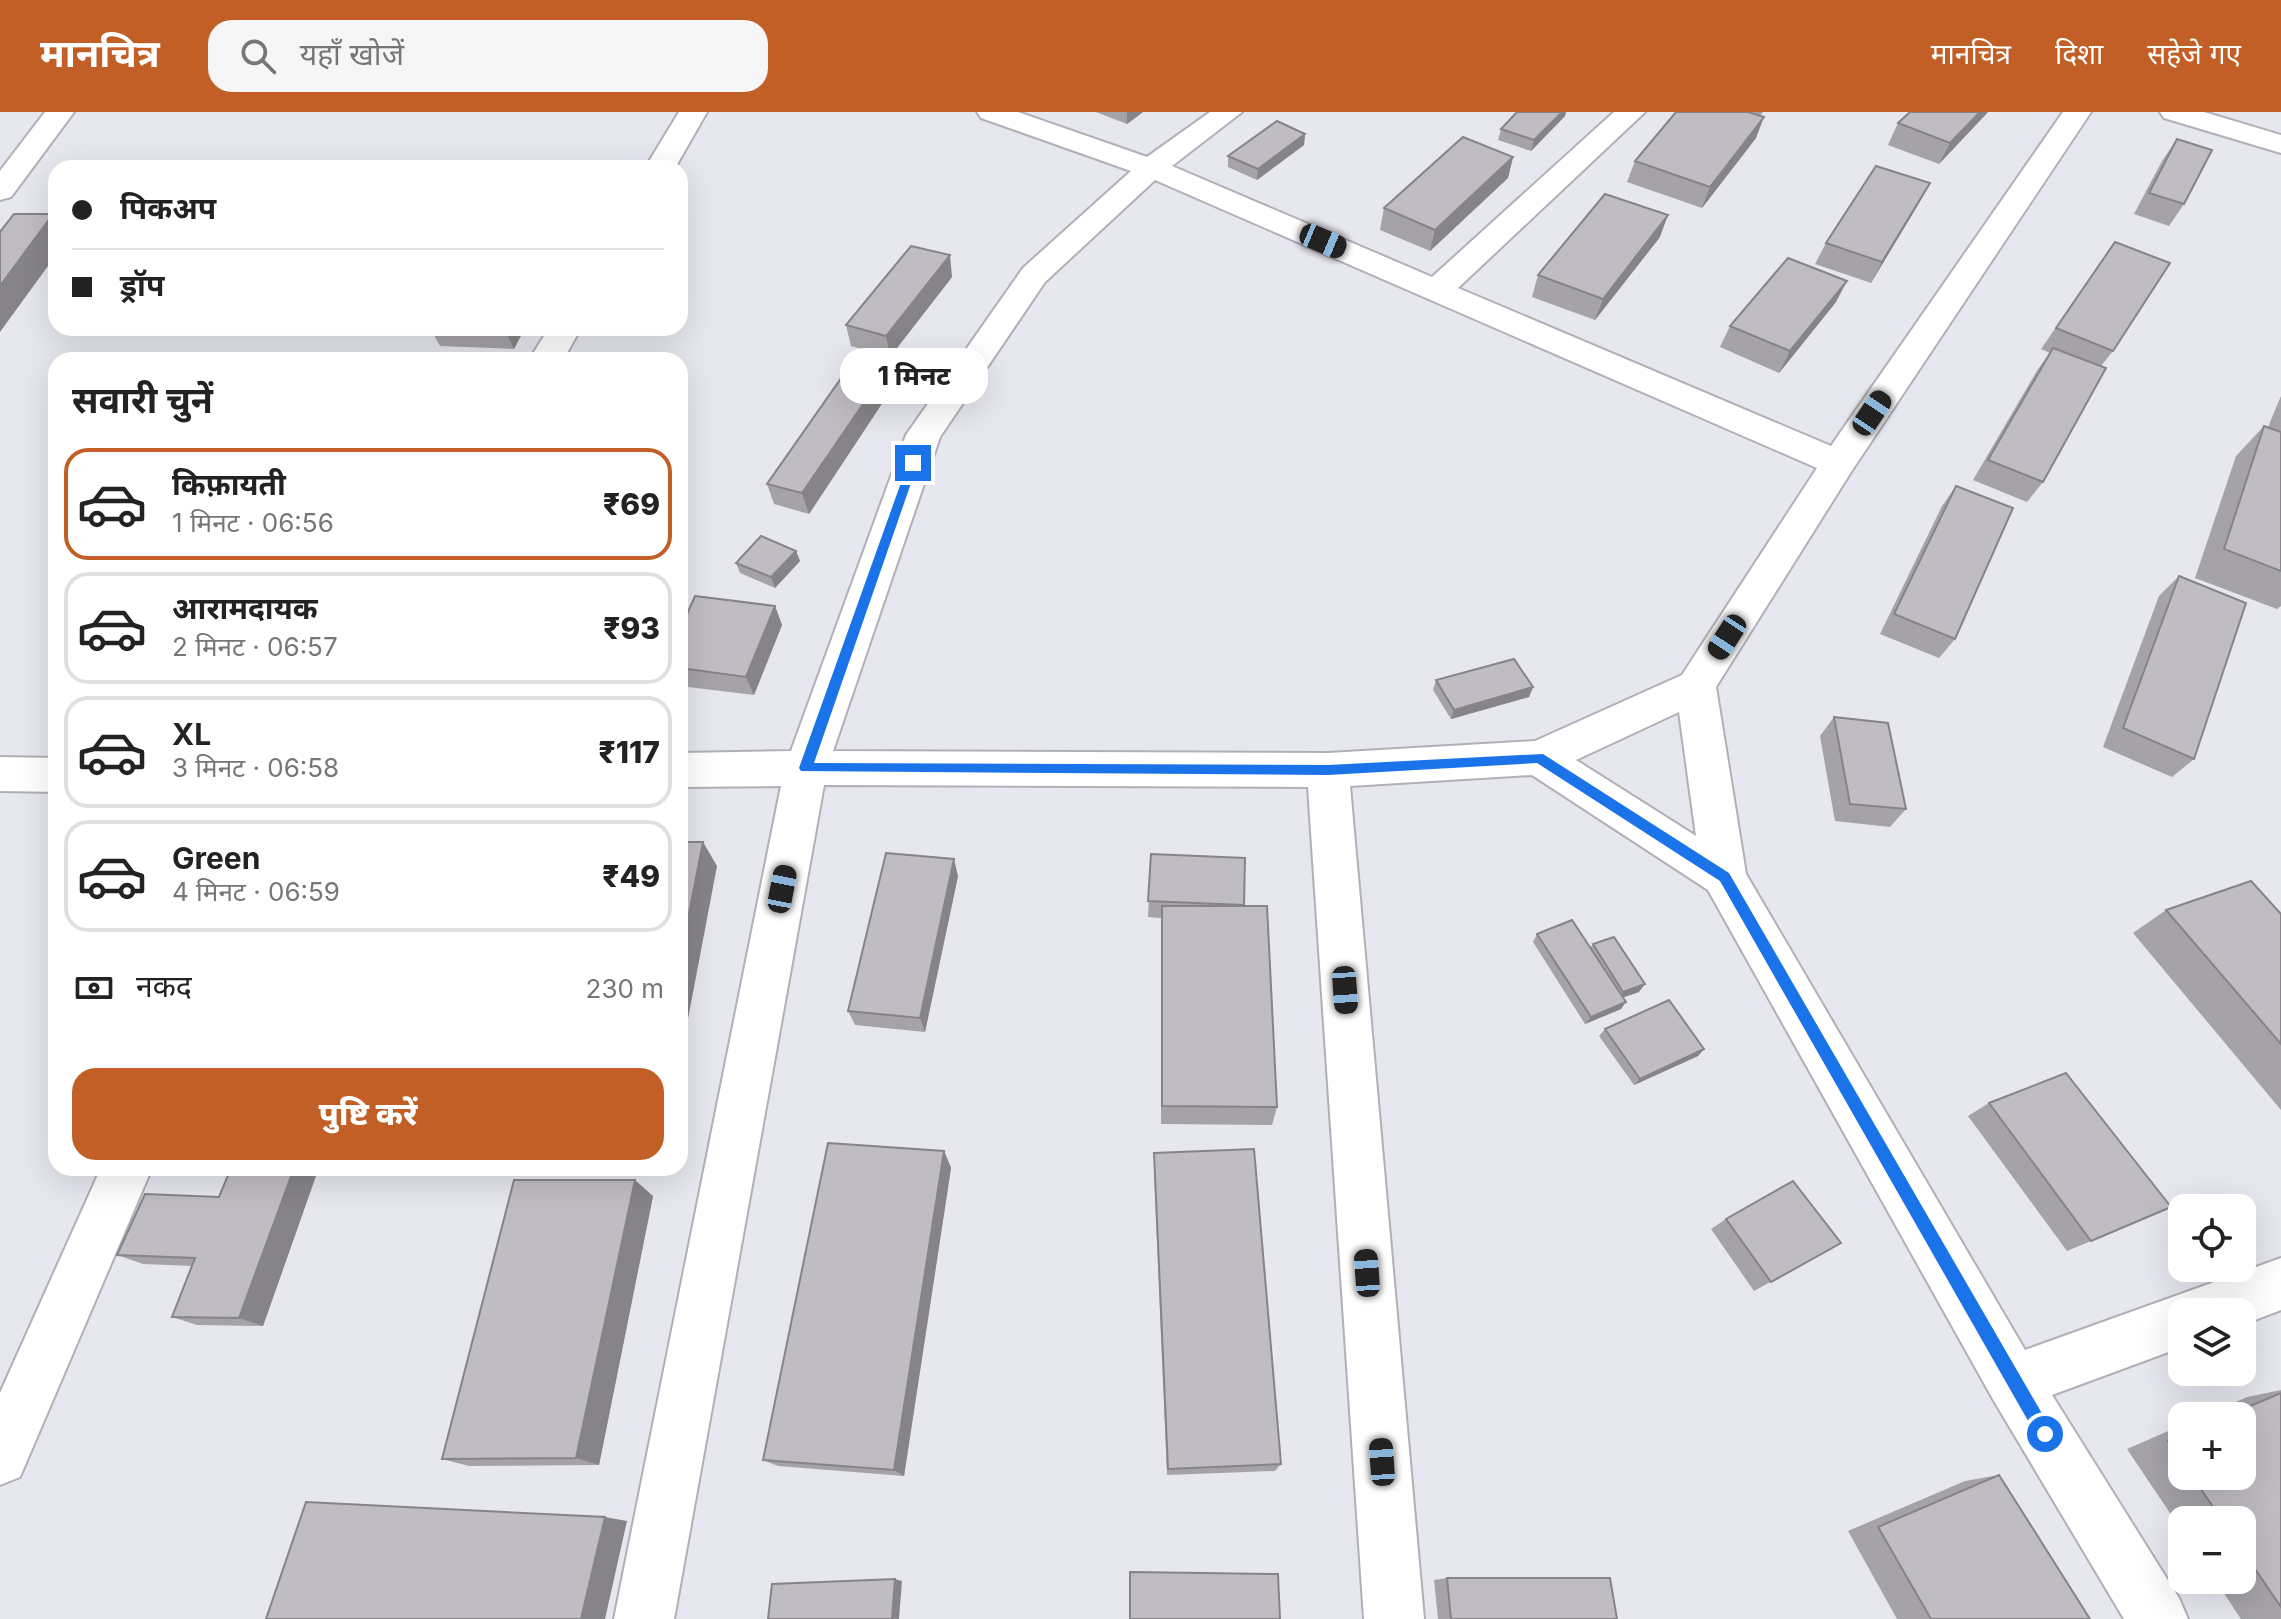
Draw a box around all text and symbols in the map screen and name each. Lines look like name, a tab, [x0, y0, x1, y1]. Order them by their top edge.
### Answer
search box	[208, 20, 768, 92]
text: मानचित्र	[40, 30, 160, 76]
icon: search	[236, 34, 280, 78]
text: यहाँ खोजें	[300, 36, 404, 72]
text: मानचित्र	[1931, 37, 2011, 71]
text: दिशा	[2055, 37, 2103, 71]
text: सहेजे गए	[2147, 37, 2241, 71]
text: पिकअप	[120, 190, 216, 226]
car	[1296, 221, 1350, 261]
text: ड्रॉप	[120, 267, 164, 303]
callout: 1 मिनट	[839, 347, 987, 403]
text: 1 मिनट	[877, 360, 951, 391]
text: सवारी चुनें	[72, 378, 213, 422]
car	[1849, 386, 1895, 440]
route end	[895, 445, 931, 481]
text: किफ़ायती	[172, 466, 286, 502]
icon: car	[76, 468, 148, 540]
text: ₹69	[603, 486, 660, 522]
text: 1 मिनट · 06:56	[172, 507, 334, 538]
text: आरामदायक	[172, 590, 318, 626]
icon: car	[76, 592, 148, 664]
text: ₹93	[603, 610, 660, 646]
car	[1704, 610, 1750, 664]
text: 2 मिनट · 06:57	[172, 631, 338, 662]
icon: car	[76, 716, 148, 788]
text: XL	[172, 716, 211, 752]
text: ₹117	[598, 734, 660, 770]
text: 3 मिनट · 06:58	[172, 752, 339, 783]
icon: car	[76, 840, 148, 912]
text: Green	[172, 840, 260, 876]
text: ₹49	[602, 858, 660, 894]
car	[766, 863, 798, 915]
text: 4 मिनट · 06:59	[172, 876, 340, 907]
car	[1331, 965, 1359, 1015]
icon: cash	[72, 966, 116, 1010]
text: नकद	[136, 968, 192, 1004]
text: 230 m	[586, 973, 664, 1004]
button: पुष्टि करें	[72, 1068, 664, 1160]
map controls	[2168, 1194, 2256, 1594]
button: locate	[2168, 1194, 2256, 1282]
car	[1353, 1248, 1381, 1298]
button: layers	[2168, 1298, 2256, 1386]
button: +	[2168, 1402, 2256, 1490]
route start	[2027, 1416, 2063, 1452]
car	[1368, 1437, 1396, 1487]
button: −	[2168, 1506, 2256, 1594]

